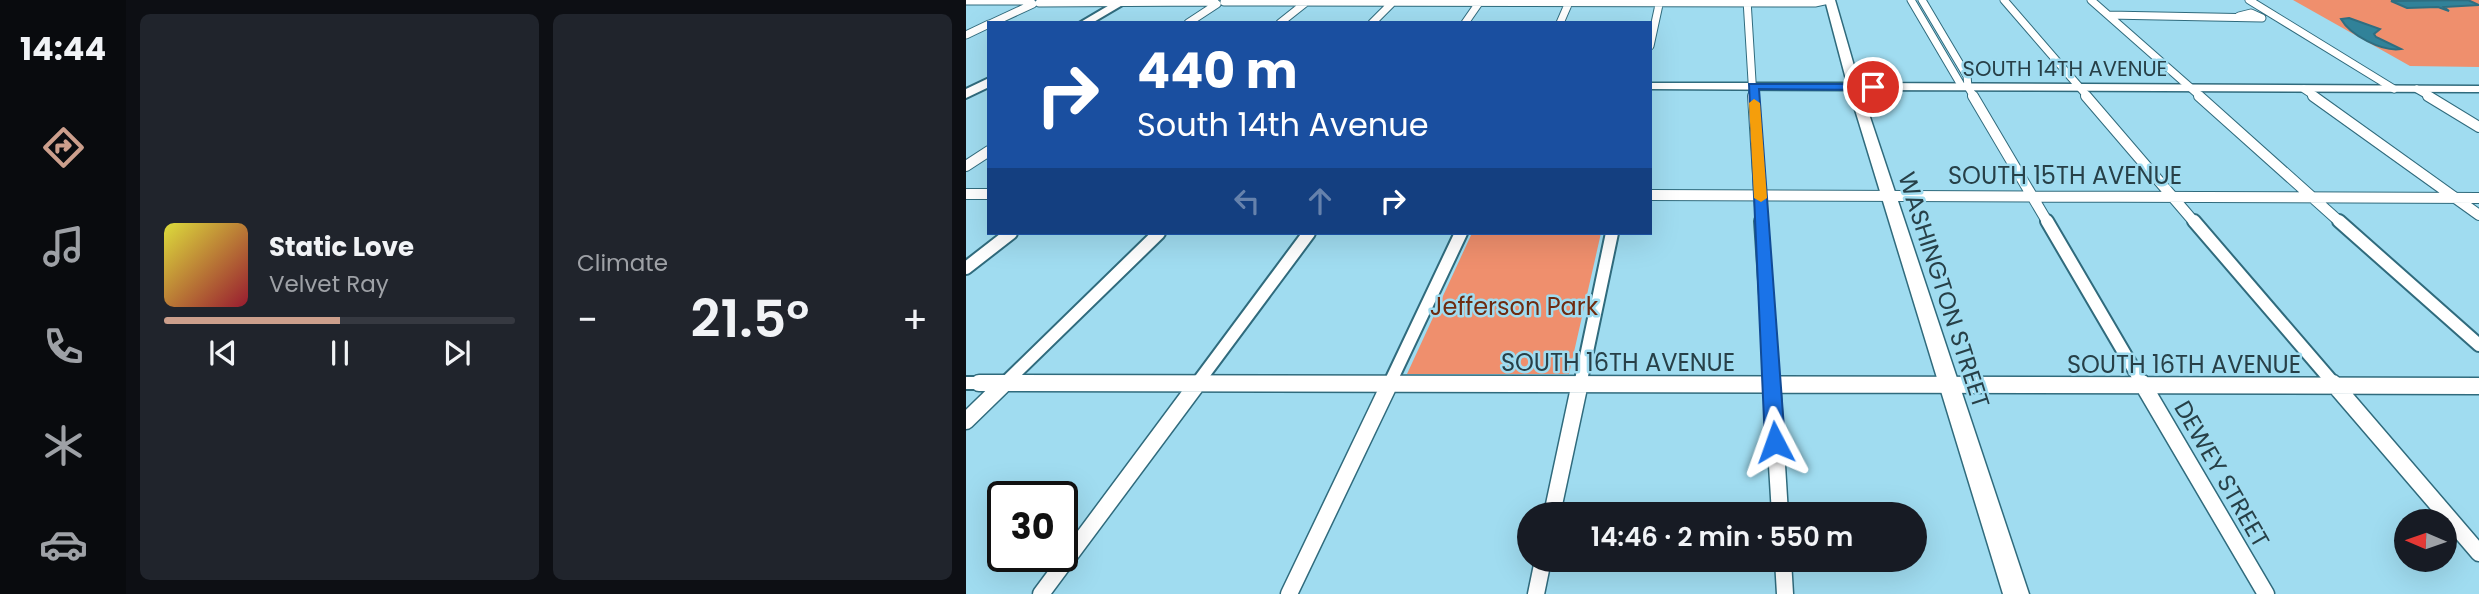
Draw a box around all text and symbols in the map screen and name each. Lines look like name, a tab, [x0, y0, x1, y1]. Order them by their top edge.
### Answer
text: 14:44	[20, 26, 106, 71]
text: 440 m	[1137, 37, 1298, 105]
icon: right	[1022, 49, 1113, 140]
street label: SOUTH 14TH AVENUE	[1963, 54, 2167, 83]
pin	[1843, 57, 1903, 117]
icon: arrive	[1854, 68, 1892, 106]
text: South 14th Avenue	[1137, 102, 1429, 147]
icon: directions	[39, 123, 88, 172]
street label: SOUTH 15TH AVENUE	[1948, 159, 2182, 192]
street label: WASHINGTON STREET	[1890, 168, 1998, 412]
icon: left	[1228, 182, 1266, 220]
icon: ahead	[1301, 182, 1339, 220]
icon: right	[1374, 182, 1412, 220]
icon: music	[39, 222, 88, 271]
text: Static Love	[269, 229, 414, 265]
text: Climate	[577, 247, 668, 279]
text: Velvet Ray	[269, 268, 389, 300]
text: 21.5°	[691, 282, 809, 355]
park label: Jefferson Park	[1430, 290, 1599, 323]
text: −	[577, 293, 598, 346]
text: +	[902, 293, 928, 346]
icon: phone	[39, 322, 88, 371]
icon: previous	[204, 334, 242, 372]
icon: pause	[321, 334, 359, 372]
icon: next	[438, 334, 476, 372]
street label: SOUTH 16TH AVENUE	[1501, 346, 1735, 379]
street label: SOUTH 16TH AVENUE	[2067, 348, 2301, 381]
street label: DEWEY STREET	[2167, 394, 2277, 554]
position arrow	[1738, 405, 1812, 479]
icon: climate	[39, 421, 88, 470]
speed limit sign: 30	[987, 481, 1078, 572]
north arrow	[2394, 509, 2457, 572]
map controls	[2394, 509, 2457, 572]
text: 14:46 · 2 min · 550 m	[1591, 519, 1853, 555]
icon: car	[39, 520, 88, 569]

